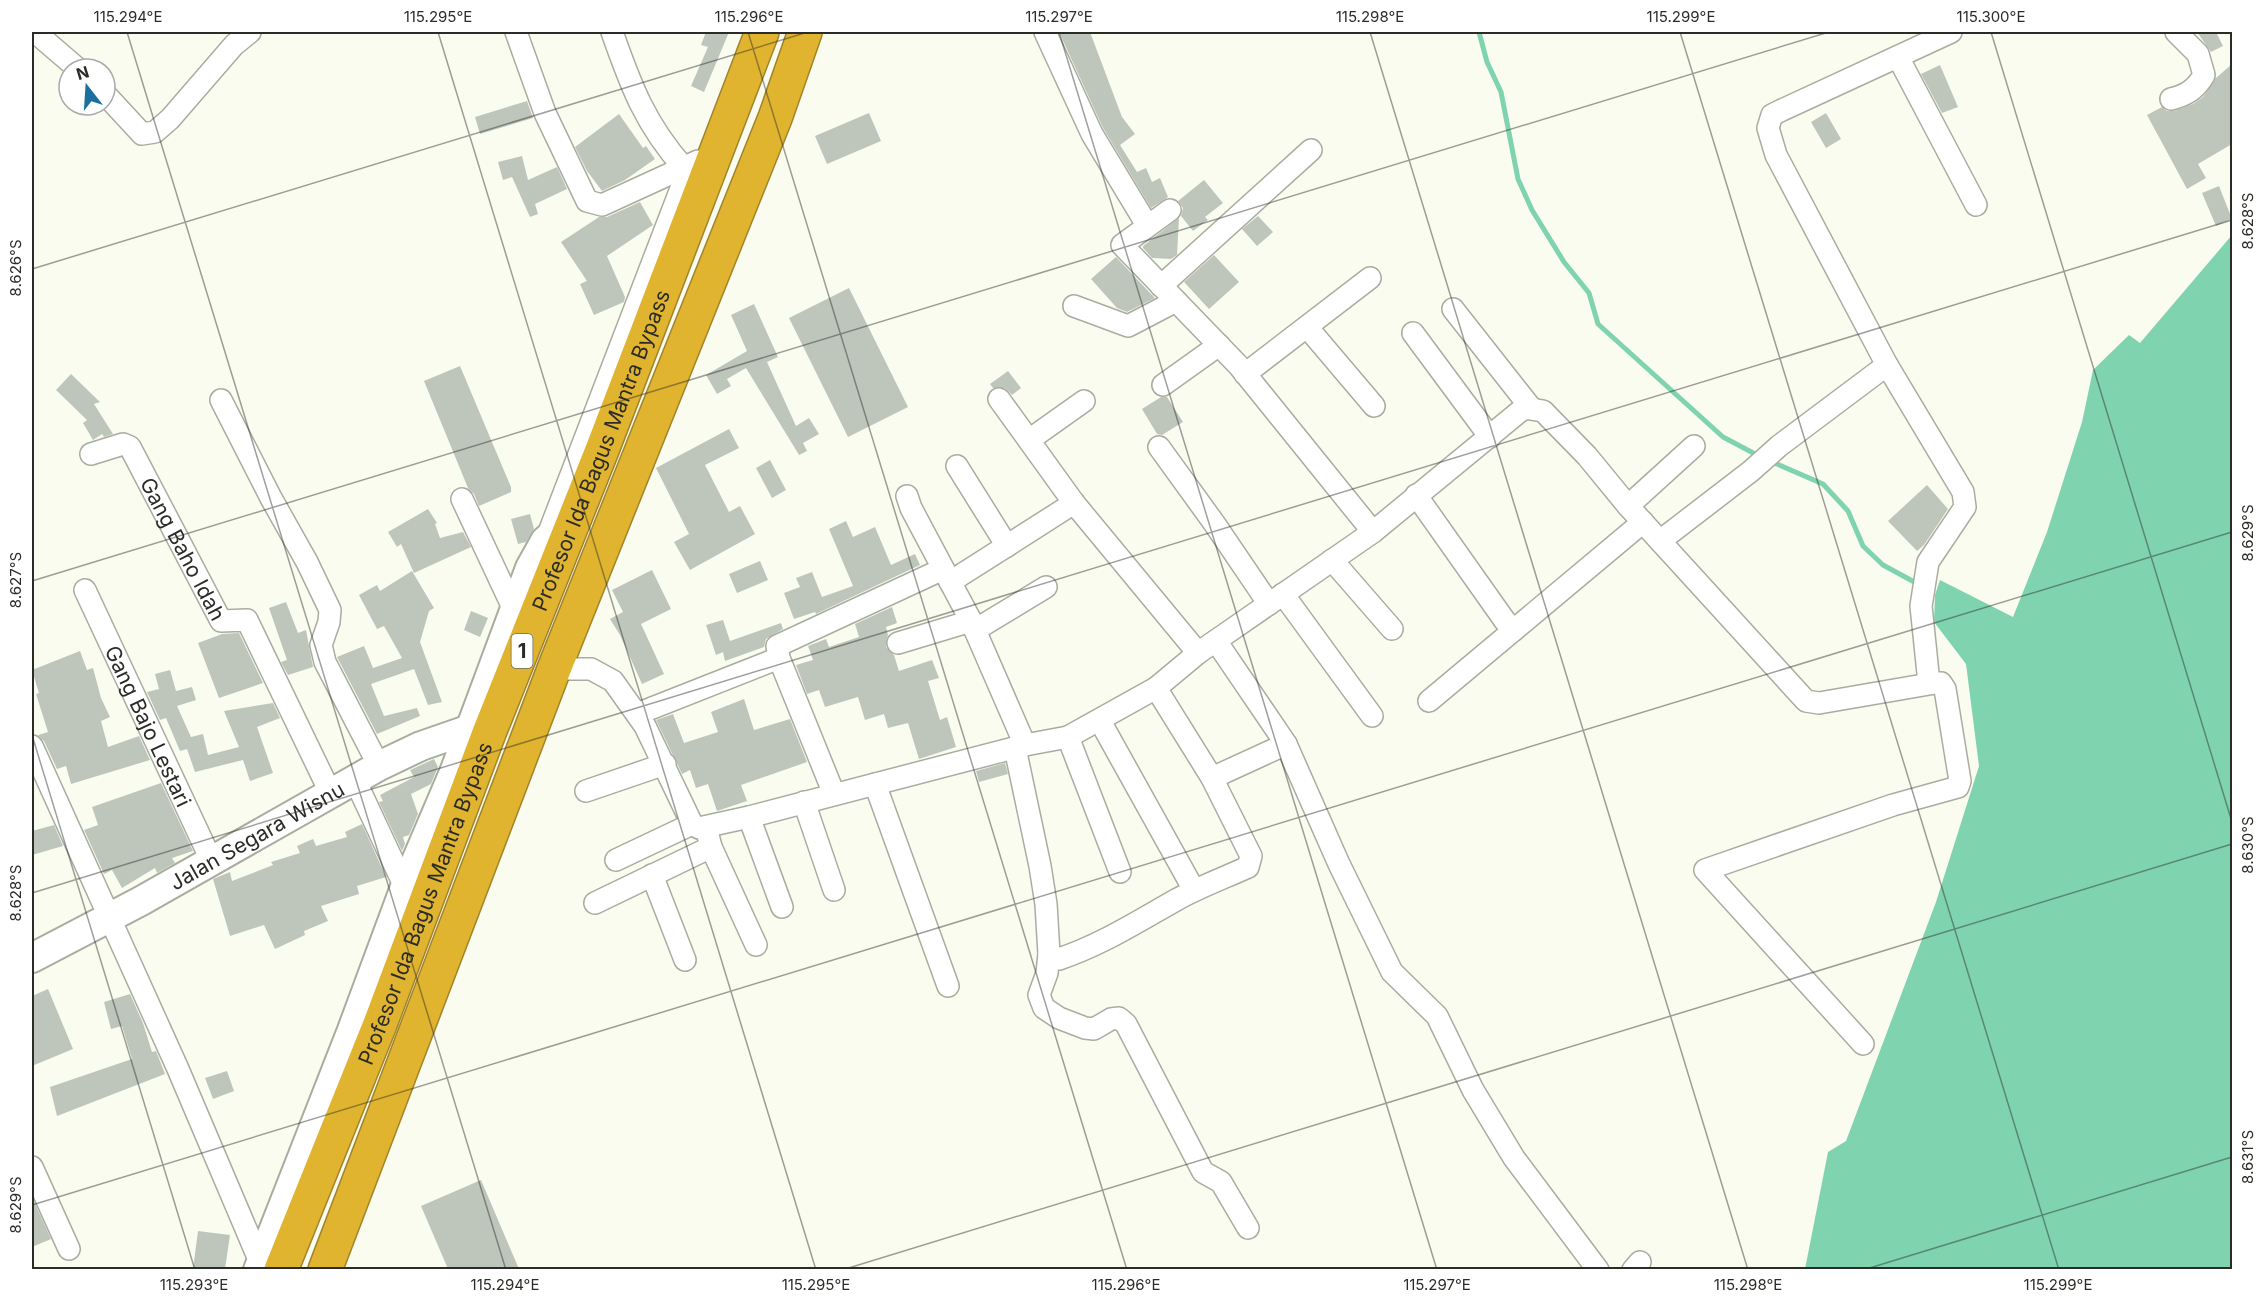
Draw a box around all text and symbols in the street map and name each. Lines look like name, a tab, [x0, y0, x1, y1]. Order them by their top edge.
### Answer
text: 115.294°E	[94, 7, 162, 26]
text: 115.295°E	[404, 7, 472, 26]
text: 115.296°E	[715, 7, 783, 26]
text: 115.297°E	[1025, 7, 1093, 26]
text: 115.298°E	[1336, 7, 1404, 26]
text: 115.299°E	[1647, 7, 1715, 26]
text: 115.300°E	[1957, 7, 2025, 26]
north arrow	[57, 57, 117, 117]
text: N	[74, 61, 91, 84]
text: 8.628°S	[2238, 193, 2257, 249]
text: 8.626°S	[6, 239, 25, 297]
street label: Profesor Ida Bagus Mantra Bypass	[527, 286, 675, 614]
street label: Gang Baho Idah	[136, 473, 231, 625]
text: 8.629°S	[2238, 504, 2257, 562]
text: 8.627°S	[6, 552, 25, 608]
road number: 1	[512, 634, 532, 668]
street label: Gang Bajo Lestari	[100, 641, 197, 811]
street label: Profesor Ida Bagus Mantra Bypass	[352, 738, 497, 1068]
street label: Jalan Segara Wisnu	[165, 776, 348, 895]
text: 8.630°S	[2238, 816, 2257, 874]
text: 8.628°S	[6, 865, 25, 921]
text: 8.631°S	[2238, 1130, 2257, 1184]
text: 8.629°S	[6, 1176, 25, 1234]
text: 115.293°E	[160, 1275, 228, 1294]
text: 115.294°E	[471, 1275, 539, 1294]
text: 115.295°E	[782, 1275, 850, 1294]
text: 115.296°E	[1092, 1275, 1160, 1294]
text: 115.297°E	[1403, 1275, 1471, 1294]
text: 115.298°E	[1714, 1275, 1782, 1294]
text: 115.299°E	[2024, 1275, 2092, 1294]

